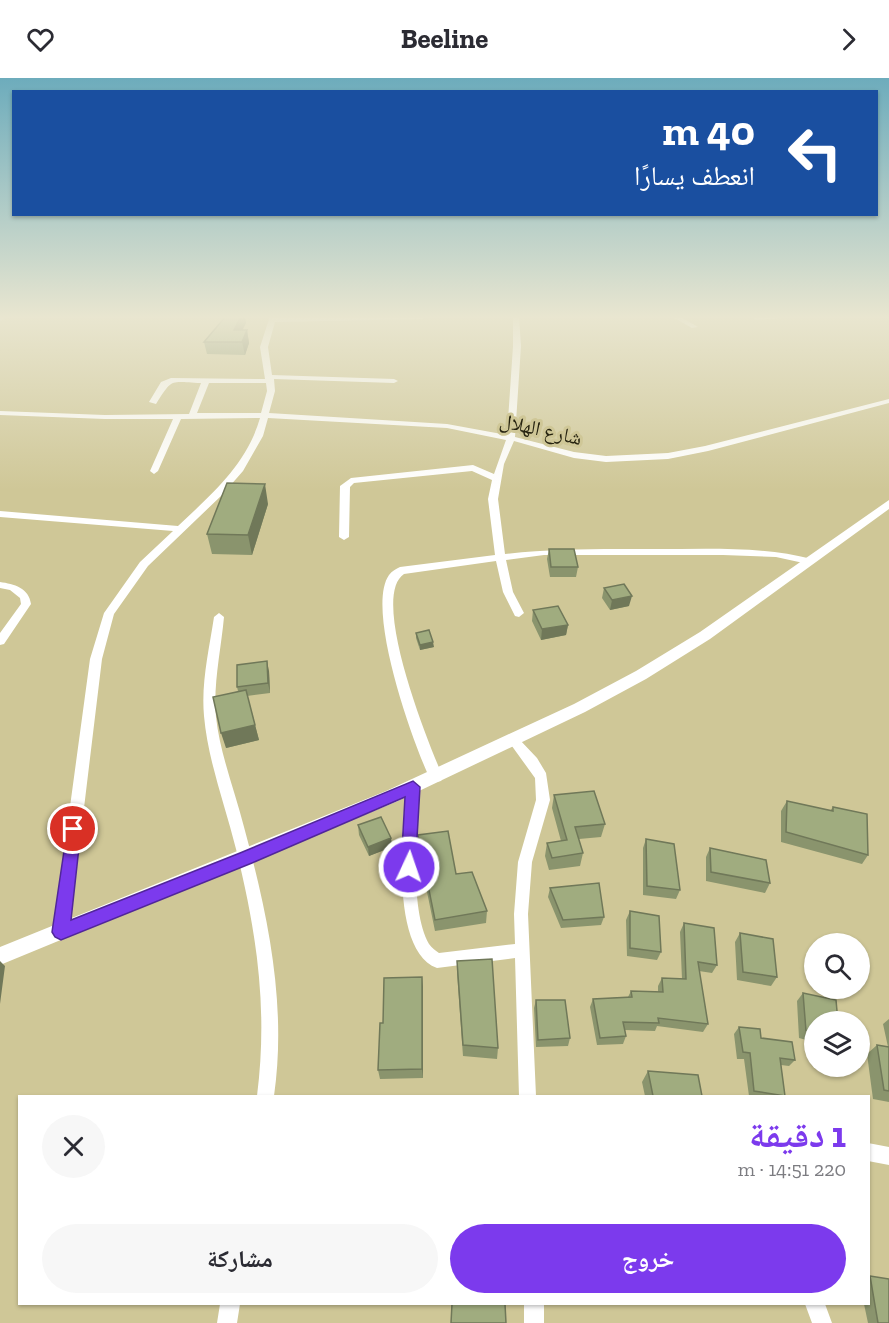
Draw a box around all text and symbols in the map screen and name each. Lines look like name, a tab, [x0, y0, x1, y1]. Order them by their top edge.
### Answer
icon: heart	[24, 23, 57, 56]
text: Beeline	[401, 23, 488, 55]
icon: forward	[832, 23, 865, 56]
text: 40 m	[662, 105, 755, 156]
icon: left	[776, 114, 854, 192]
text: انعطف يسارًا	[634, 160, 755, 192]
street label: شارع الهلال	[498, 408, 584, 451]
pin	[47, 803, 98, 854]
icon: arrive	[56, 812, 89, 845]
position arrow	[377, 835, 441, 899]
map controls	[804, 933, 870, 1077]
button: search	[804, 933, 870, 999]
button: layers	[804, 1011, 870, 1077]
text: 1 دقيقة	[749, 1113, 846, 1156]
button: close	[42, 1115, 105, 1178]
text: 220 m · 14:51	[738, 1157, 846, 1181]
button: مشاركة	[42, 1224, 438, 1293]
button: خروج	[450, 1224, 846, 1293]

